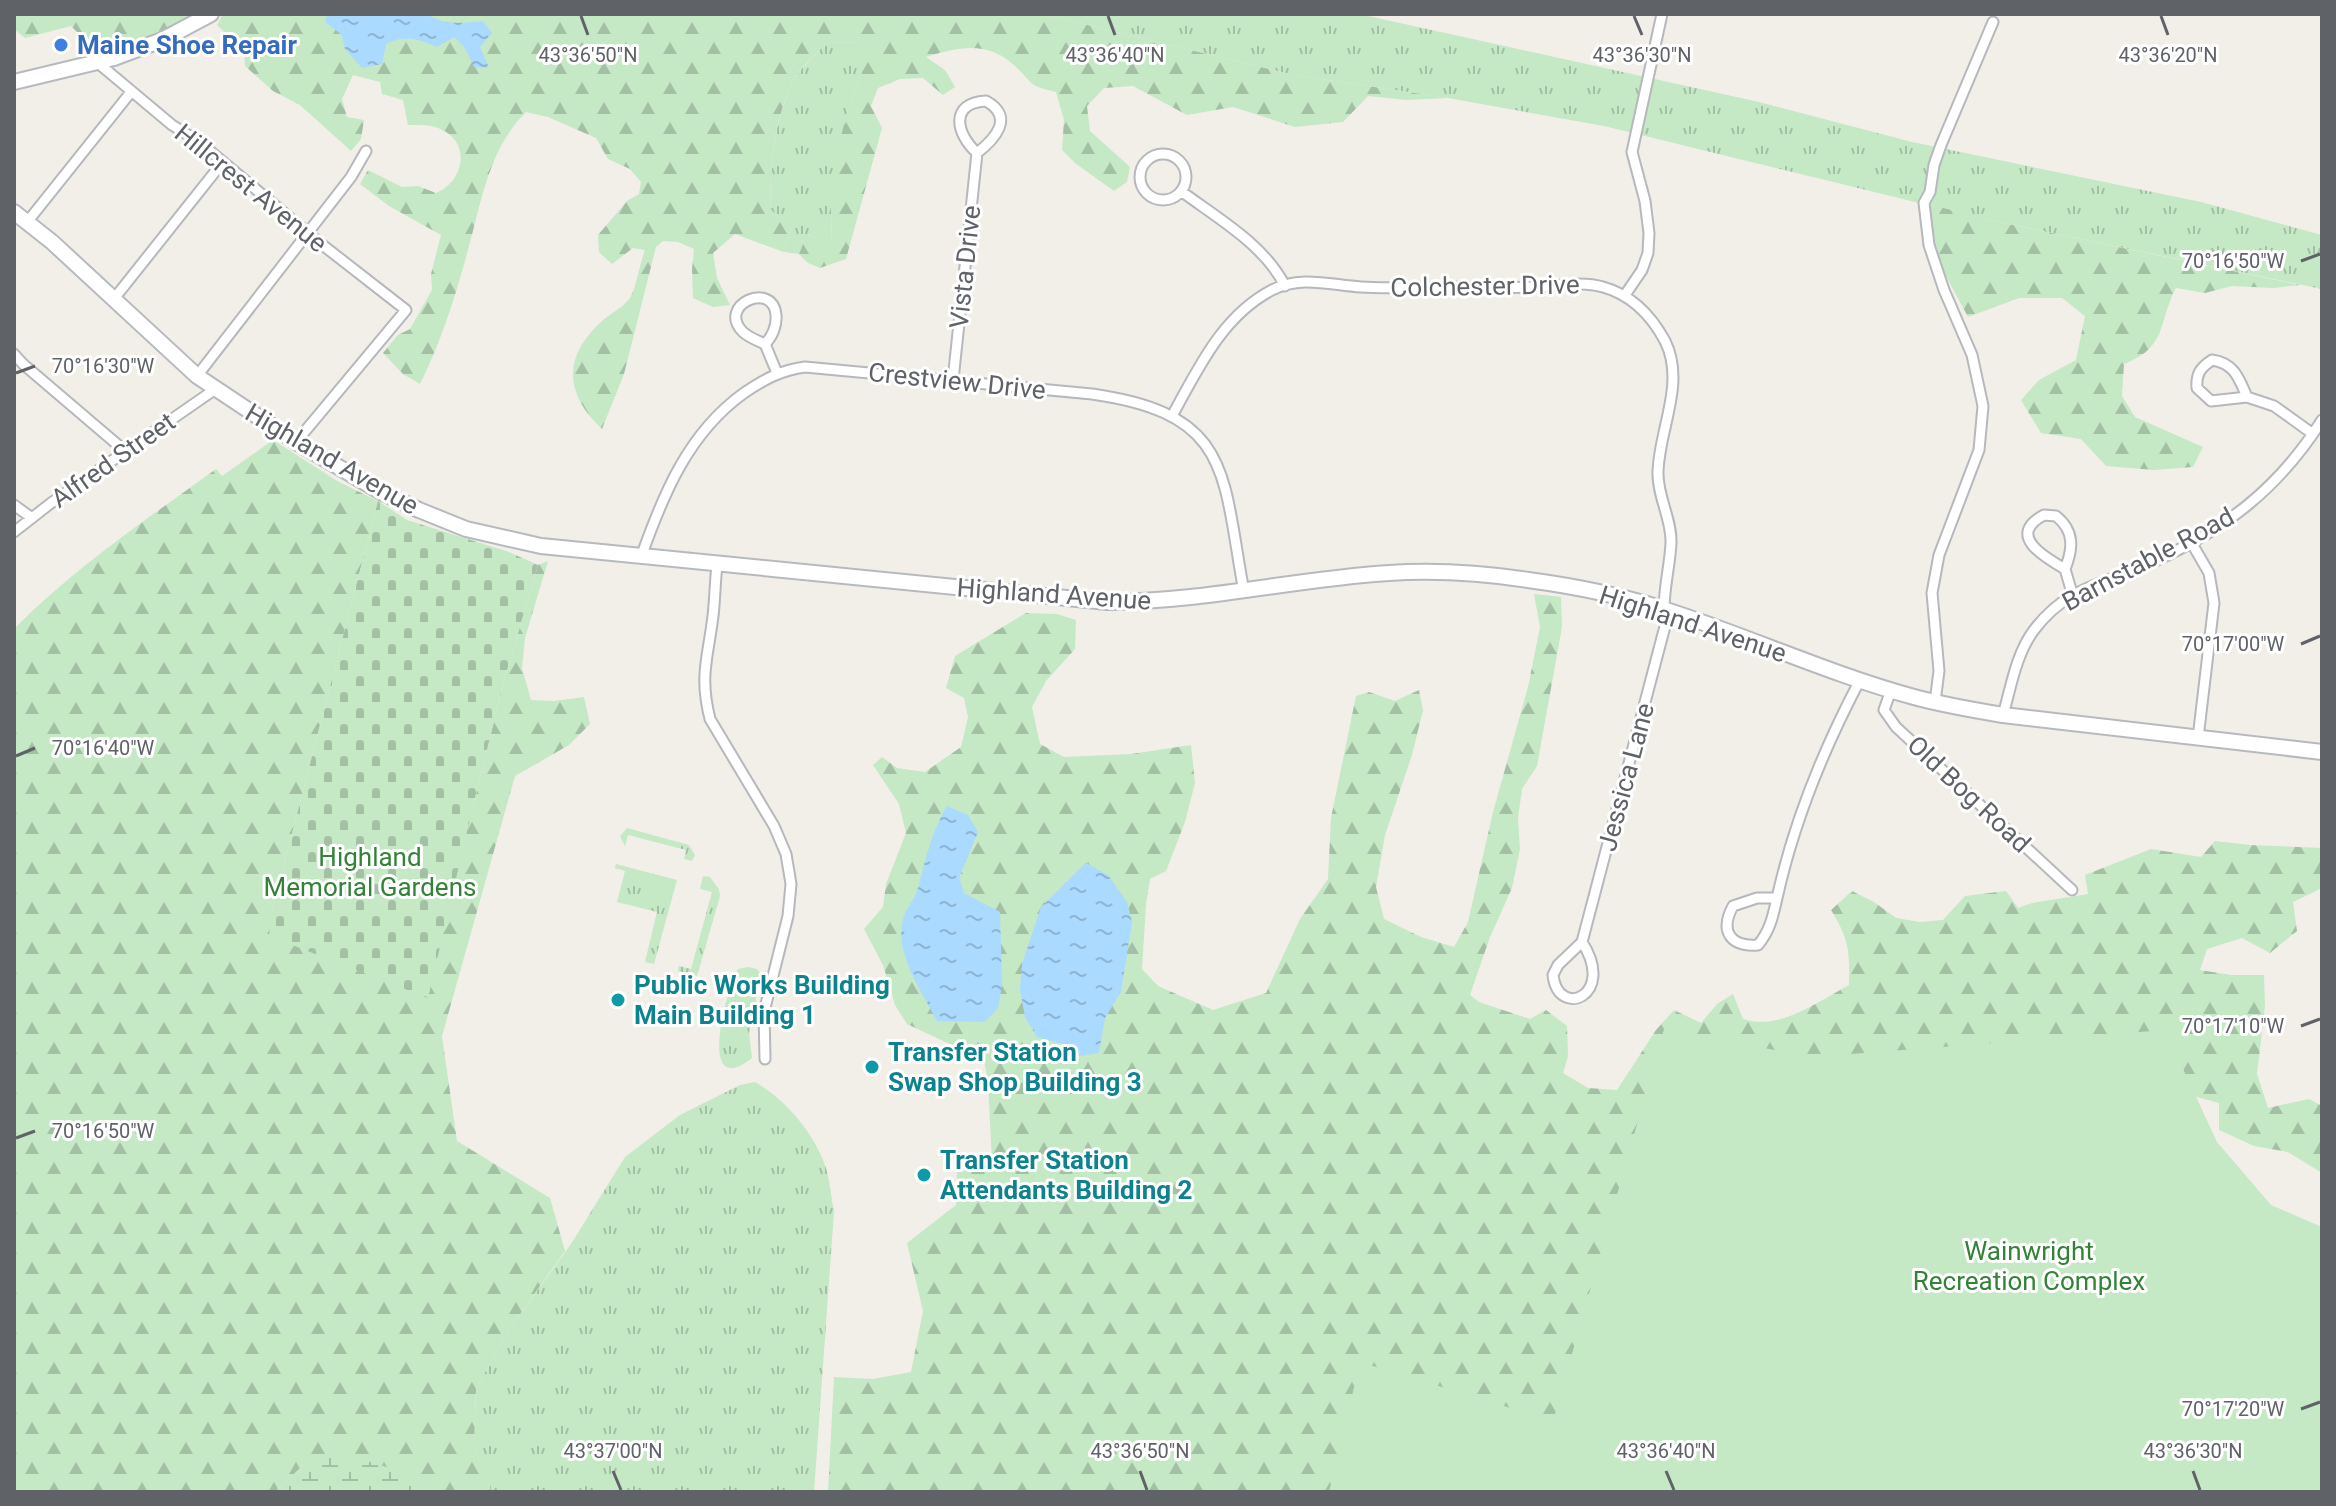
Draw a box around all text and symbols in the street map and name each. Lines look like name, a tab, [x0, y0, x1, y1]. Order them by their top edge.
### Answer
place label: Maine Shoe Repair	[77, 30, 298, 60]
marker: Maine Shoe Repair	[52, 36, 70, 54]
text: 43°36'50"N	[538, 43, 638, 67]
text: 43°36'40"N	[1065, 43, 1165, 67]
text: 43°36'30"N	[1592, 43, 1692, 67]
text: 43°36'20"N	[2118, 43, 2218, 67]
street label: Hillcrest Avenue	[169, 118, 333, 258]
street label: Vista Drive	[944, 204, 986, 330]
text: 70°16'50"W	[2182, 249, 2285, 273]
street label: Colchester Drive	[1390, 269, 1580, 303]
text: 70°16'30"W	[52, 354, 155, 378]
street label: Crestview Drive	[867, 357, 1047, 405]
street label: Highland Avenue	[240, 397, 424, 521]
street label: Alfred Street	[45, 406, 181, 514]
street label: Barnstable Road	[2057, 501, 2239, 617]
street label: Highland Avenue	[956, 572, 1152, 616]
street label: Highland Avenue	[1596, 580, 1790, 668]
text: 70°17'00"W	[2182, 632, 2285, 656]
street label: Jessica Lane	[1592, 700, 1660, 854]
street label: Old Bog Road	[1901, 729, 2037, 859]
text: 70°16'40"W	[52, 736, 155, 760]
park label: Highland Memorial Gardens	[264, 842, 476, 902]
place label: Public Works Building Main Building 1	[634, 970, 890, 1030]
marker: Public Works Building Main Building 1	[609, 991, 627, 1009]
text: 70°17'10"W	[2182, 1014, 2285, 1038]
place label: Transfer Station Swap Shop Building 3	[888, 1037, 1142, 1097]
marker: Transfer Station Swap Shop Building 3	[863, 1058, 881, 1076]
text: 70°16'50"W	[52, 1119, 155, 1143]
place label: Transfer Station Attendants Building 2	[940, 1145, 1192, 1205]
marker: Transfer Station Attendants Building 2	[915, 1166, 933, 1184]
park label: Wainwright Recreation Complex	[1913, 1236, 2145, 1296]
text: 70°17'20"W	[2182, 1397, 2285, 1421]
text: 43°37'00"N	[563, 1439, 663, 1463]
text: 43°36'50"N	[1090, 1439, 1190, 1463]
text: 43°36'40"N	[1616, 1439, 1716, 1463]
text: 43°36'30"N	[2143, 1439, 2243, 1463]

